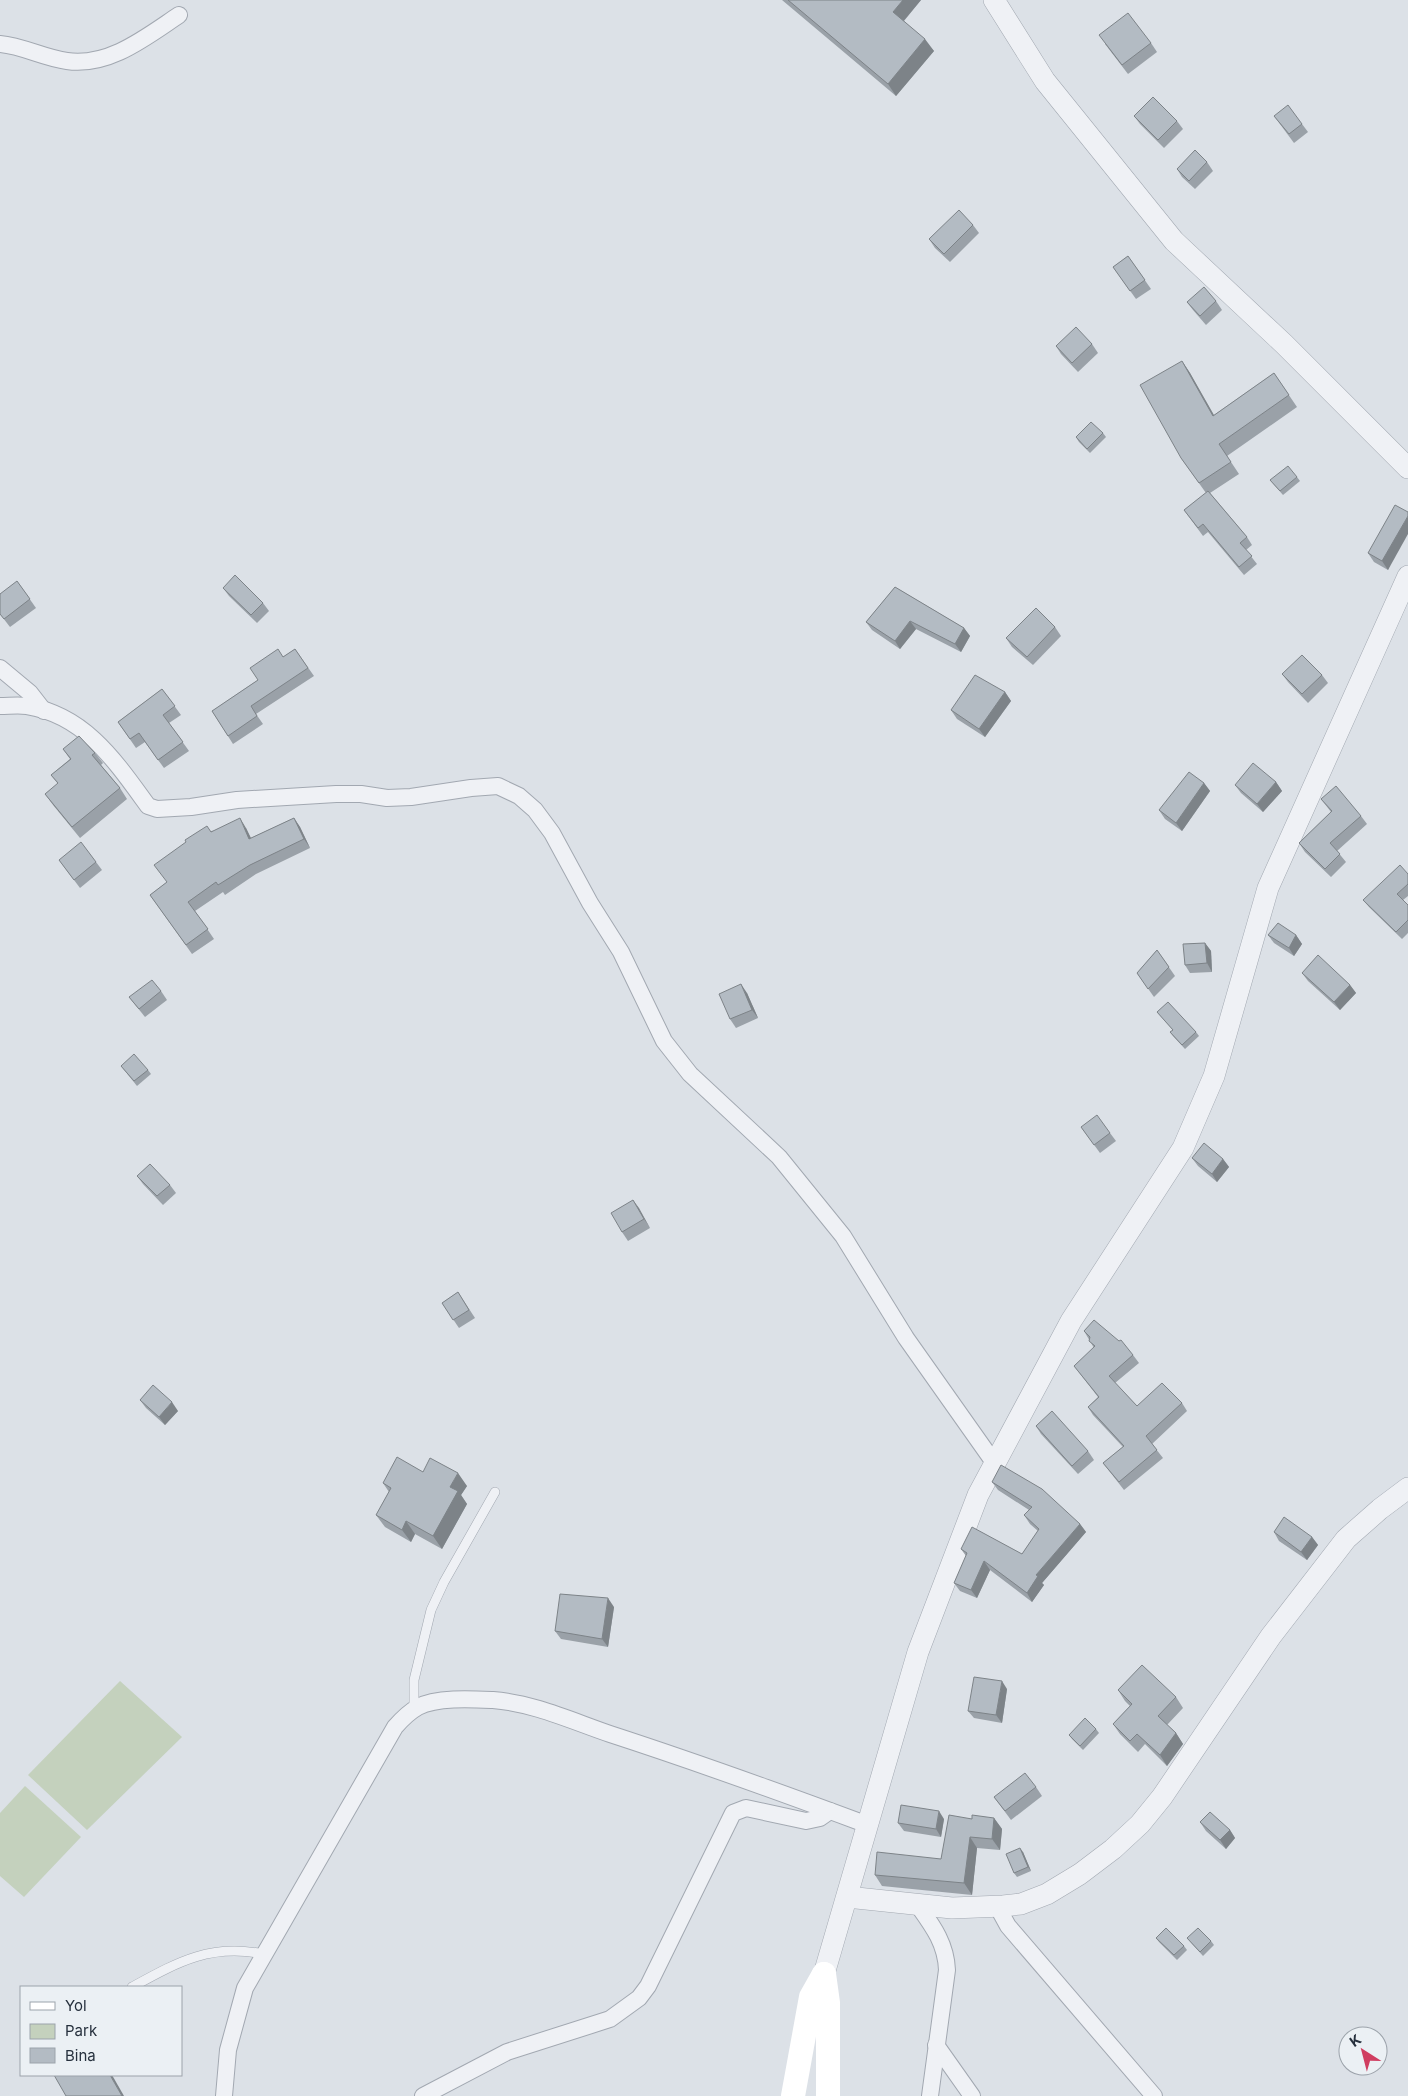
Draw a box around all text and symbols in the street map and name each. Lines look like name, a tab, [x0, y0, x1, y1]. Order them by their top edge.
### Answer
legend	[20, 1986, 182, 2076]
text: Yol	[65, 1996, 87, 2015]
text: Park	[65, 2021, 98, 2040]
north arrow	[1338, 2026, 1388, 2076]
text: K	[1346, 2030, 1364, 2050]
text: Bina	[65, 2046, 96, 2065]

